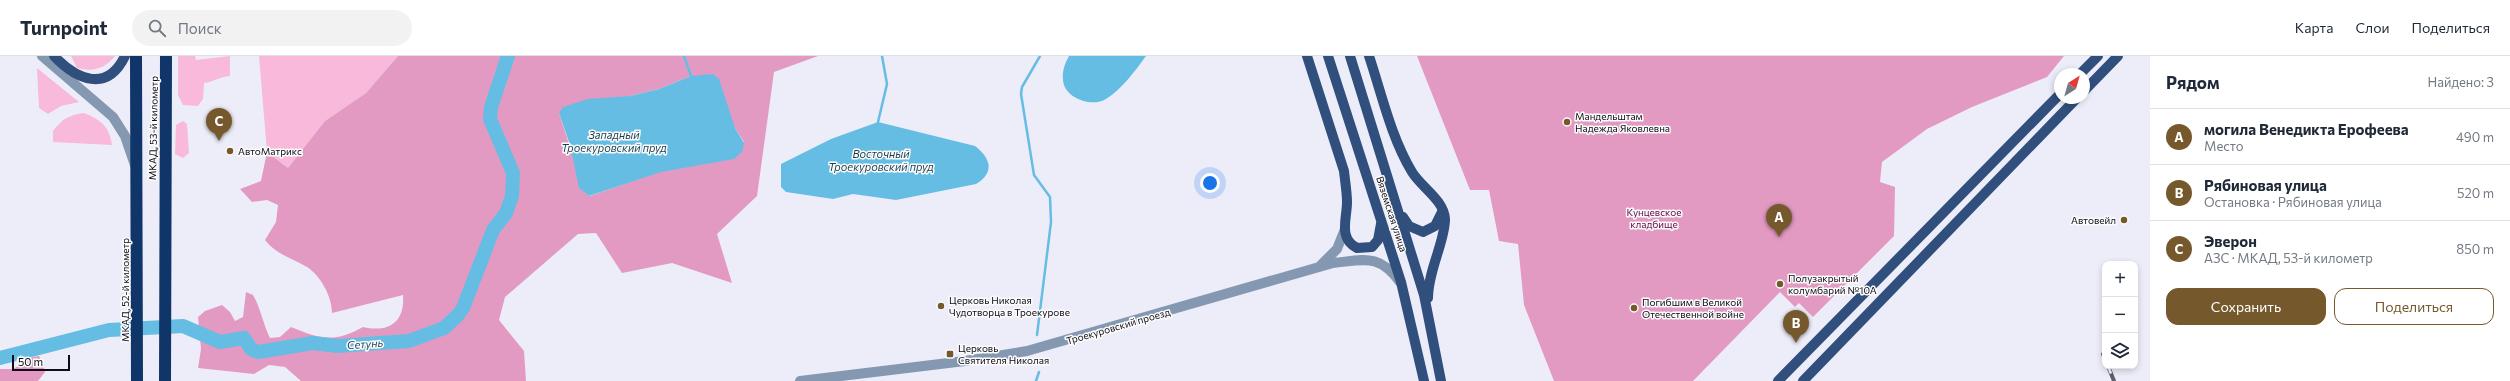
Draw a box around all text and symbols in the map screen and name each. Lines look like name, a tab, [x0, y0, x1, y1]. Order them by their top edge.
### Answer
search box	[132, 10, 412, 46]
text: Turnpoint	[20, 16, 108, 39]
icon: search	[146, 17, 168, 39]
text: Поиск	[178, 19, 222, 37]
text: Карта	[2295, 19, 2333, 36]
text: Слои	[2355, 19, 2390, 36]
text: Поделиться	[2412, 19, 2490, 36]
north arrow	[2054, 68, 2090, 104]
text: Рядом	[2166, 72, 2220, 93]
text: Найдено: 3	[2427, 74, 2494, 90]
street label: МКАД, 53-й километр	[146, 76, 160, 180]
pin: C	[206, 108, 232, 141]
place label: Мандельштам Надежда Яковлевна	[1575, 110, 1670, 134]
marker: Мандельштам Надежда Яковлевна	[1562, 117, 1572, 127]
text: могила Венедикта Ерофеева	[2204, 120, 2409, 138]
water label: Западный Троекуровский пруд	[561, 128, 667, 154]
text: A	[2174, 129, 2184, 145]
text: 490 m	[2456, 129, 2494, 145]
text: Место	[2204, 138, 2244, 154]
place label: АвтоМатрикс	[238, 145, 302, 157]
marker: АвтоМатрикс	[225, 146, 235, 156]
water label: Восточный Троекуровский пруд	[828, 147, 934, 173]
your location	[1200, 173, 1220, 193]
street label: Вяземская улица	[1374, 175, 1410, 253]
text: Рябиновая улица	[2204, 176, 2327, 194]
text: B	[2175, 185, 2183, 201]
text: 520 m	[2457, 185, 2494, 201]
text: Остановка · Рябиновая улица	[2204, 194, 2382, 210]
pin: A	[1766, 204, 1792, 237]
park label: Кунцевское кладбище	[1627, 206, 1681, 230]
place label: Автовейл	[2071, 214, 2116, 226]
marker: Автовейл	[2119, 215, 2129, 225]
text: Эверон	[2204, 232, 2257, 250]
street label: МКАД, 52-й километр	[119, 238, 131, 342]
text: C	[2175, 241, 2183, 257]
text: 850 m	[2456, 241, 2494, 257]
text: АЗС · МКАД, 53-й километр	[2204, 250, 2373, 266]
map controls	[2102, 261, 2138, 369]
button: +	[2102, 261, 2138, 297]
place label: Полузакрытый колумбарий №10А	[1788, 272, 1877, 296]
marker: Полузакрытый колумбарий №10А	[1775, 279, 1785, 289]
button: Сохранить	[2166, 288, 2326, 325]
button: Поделиться	[2334, 288, 2494, 325]
place label: Церковь Николая Чудотворца в Троекурове	[949, 294, 1070, 318]
place label: Погибшим в Великой Отечественной войне	[1642, 296, 1744, 320]
button: −	[2102, 297, 2138, 333]
marker: Церковь Николая Чудотворца в Троекурове	[936, 301, 946, 311]
marker: Погибшим в Великой Отечественной войне	[1629, 303, 1639, 313]
street label: Троекуровский проезд	[1065, 305, 1171, 347]
pin: B	[1783, 310, 1809, 343]
button: layers	[2102, 333, 2138, 369]
water label: Сетунь	[346, 336, 384, 351]
place label: Церковь Святителя Николая	[958, 342, 1049, 366]
marker: Церковь Святителя Николая	[945, 349, 955, 359]
scale bar	[12, 353, 70, 372]
text: 50 m	[18, 355, 43, 368]

